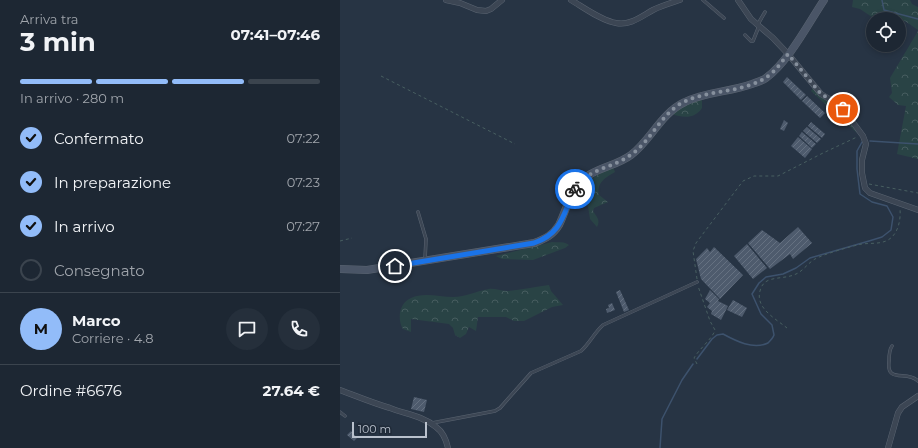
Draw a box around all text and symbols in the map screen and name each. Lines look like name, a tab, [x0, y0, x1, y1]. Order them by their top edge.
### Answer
text: Arriva tra	[20, 11, 79, 27]
map controls	[866, 12, 906, 52]
button: locate	[866, 12, 906, 52]
text: 07:41–07:46	[231, 25, 320, 44]
text: 3 min	[20, 26, 96, 58]
text: In arrivo · 280 m	[20, 90, 124, 106]
pin	[826, 92, 860, 126]
icon: bag	[832, 98, 854, 120]
icon: check	[20, 127, 42, 149]
text: Confermato	[54, 129, 144, 148]
text: 07:22	[287, 130, 320, 146]
courier	[555, 169, 595, 209]
icon: check	[20, 171, 42, 193]
text: In preparazione	[54, 173, 171, 192]
text: 07:23	[287, 174, 320, 190]
icon: bike	[564, 178, 586, 200]
icon: check	[20, 215, 42, 237]
text: In arrivo	[54, 217, 115, 236]
text: 07:27	[286, 218, 320, 234]
pin	[378, 249, 412, 283]
icon: home	[384, 255, 406, 277]
text: Consegnato	[54, 261, 145, 280]
button: chat	[226, 308, 268, 350]
button: phone	[278, 308, 320, 350]
text: Marco	[72, 311, 121, 330]
text: M	[34, 319, 48, 338]
text: Corriere · 4.8	[72, 330, 154, 346]
text: Ordine #6676	[20, 381, 122, 400]
text: 27.64 €	[263, 381, 320, 400]
scale bar	[352, 420, 427, 439]
text: 100 m	[358, 422, 391, 436]

